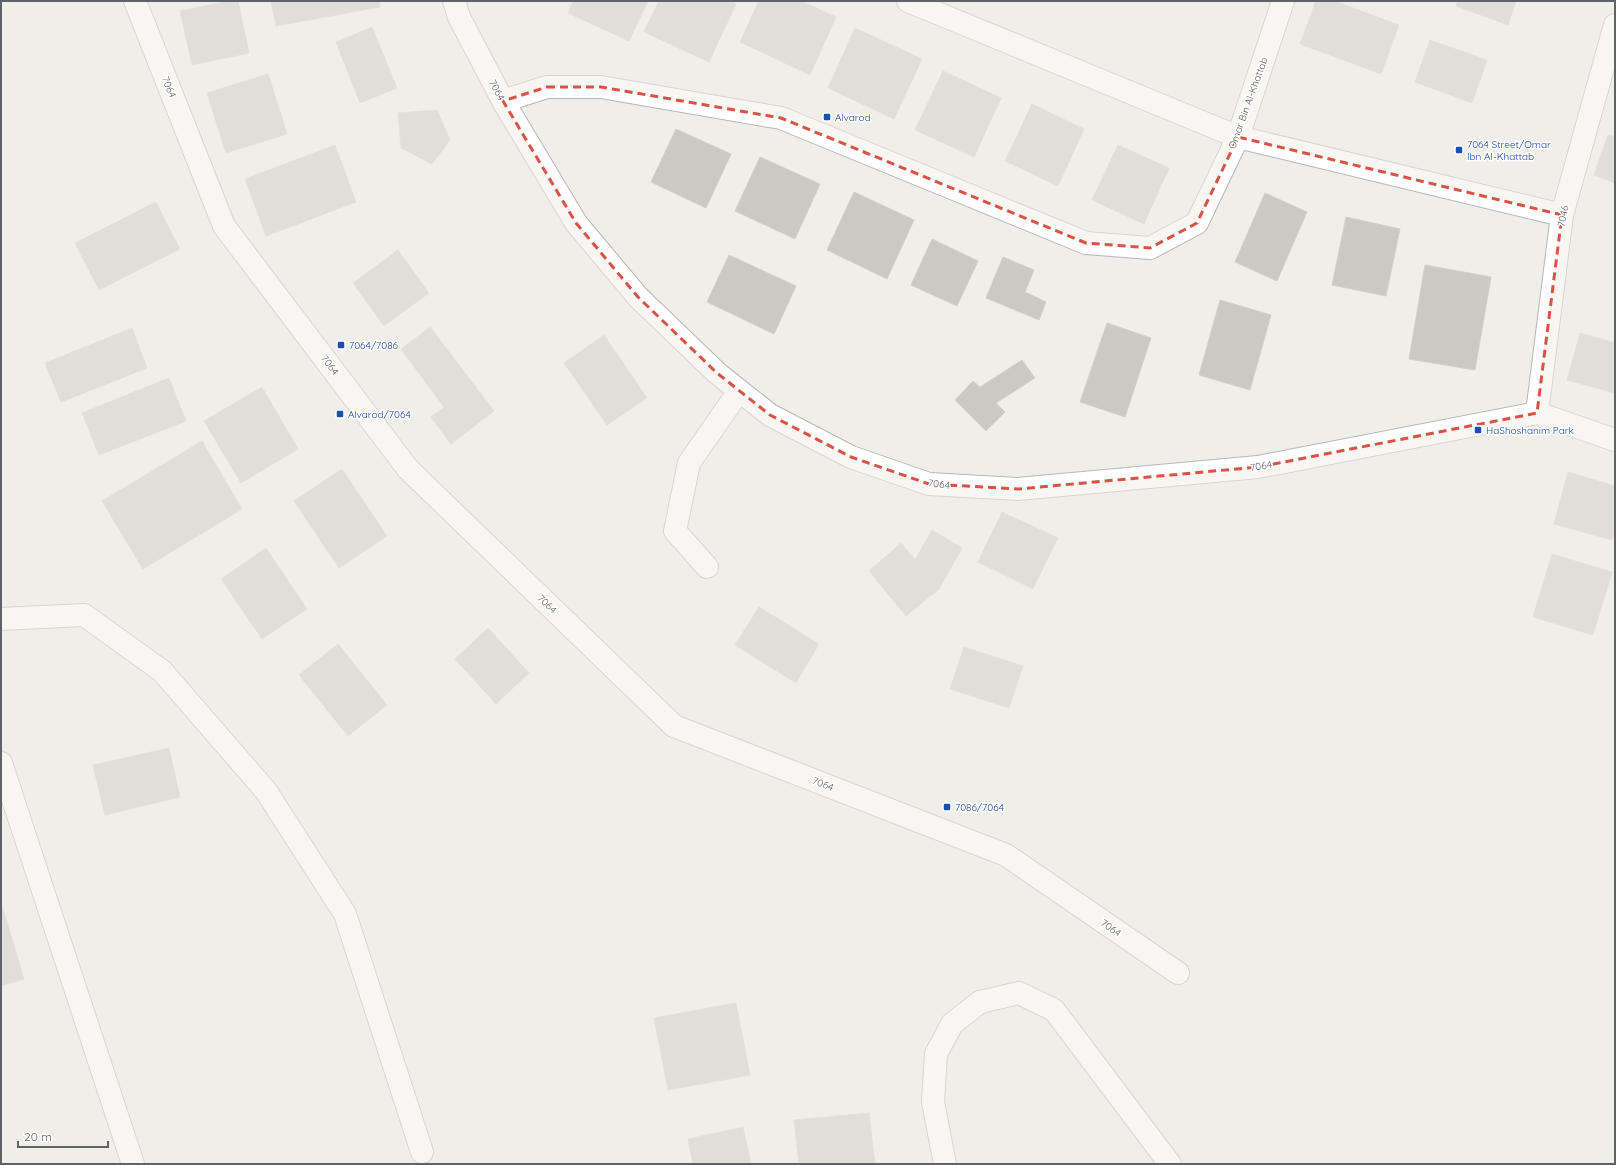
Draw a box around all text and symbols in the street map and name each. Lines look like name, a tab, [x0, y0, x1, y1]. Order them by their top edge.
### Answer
street label: Omar Bin Al-Khattab	[1225, 55, 1271, 151]
street label: 7064	[159, 74, 179, 100]
street label: 7064	[486, 77, 508, 103]
place label: Alvarod	[835, 111, 871, 124]
marker: Alvarod	[822, 112, 832, 122]
place label: 7064 Street/Omar Ibn Al-Khattab	[1467, 138, 1551, 163]
marker: 7064 Street/Omar Ibn Al-Khattab	[1454, 145, 1464, 155]
street label: 7046	[1555, 203, 1572, 228]
place label: 7064/7086	[349, 339, 399, 352]
marker: 7064/7086	[336, 340, 346, 350]
street label: 7064	[318, 352, 342, 378]
place label: Alvarod/7064	[348, 408, 411, 421]
marker: Alvarod/7064	[335, 409, 345, 419]
place label: HaShoshanim Park	[1486, 424, 1574, 437]
marker: HaShoshanim Park	[1473, 425, 1483, 435]
street label: 7064	[1249, 458, 1273, 474]
street label: 7064	[927, 476, 951, 492]
street label: 7064	[535, 592, 559, 616]
street label: 7064	[810, 774, 836, 794]
place label: 7086/7064	[955, 801, 1004, 814]
marker: 7086/7064	[942, 802, 952, 812]
street label: 7064	[1098, 916, 1124, 940]
scale bar	[18, 1123, 108, 1149]
text: 20 m	[24, 1129, 52, 1144]

